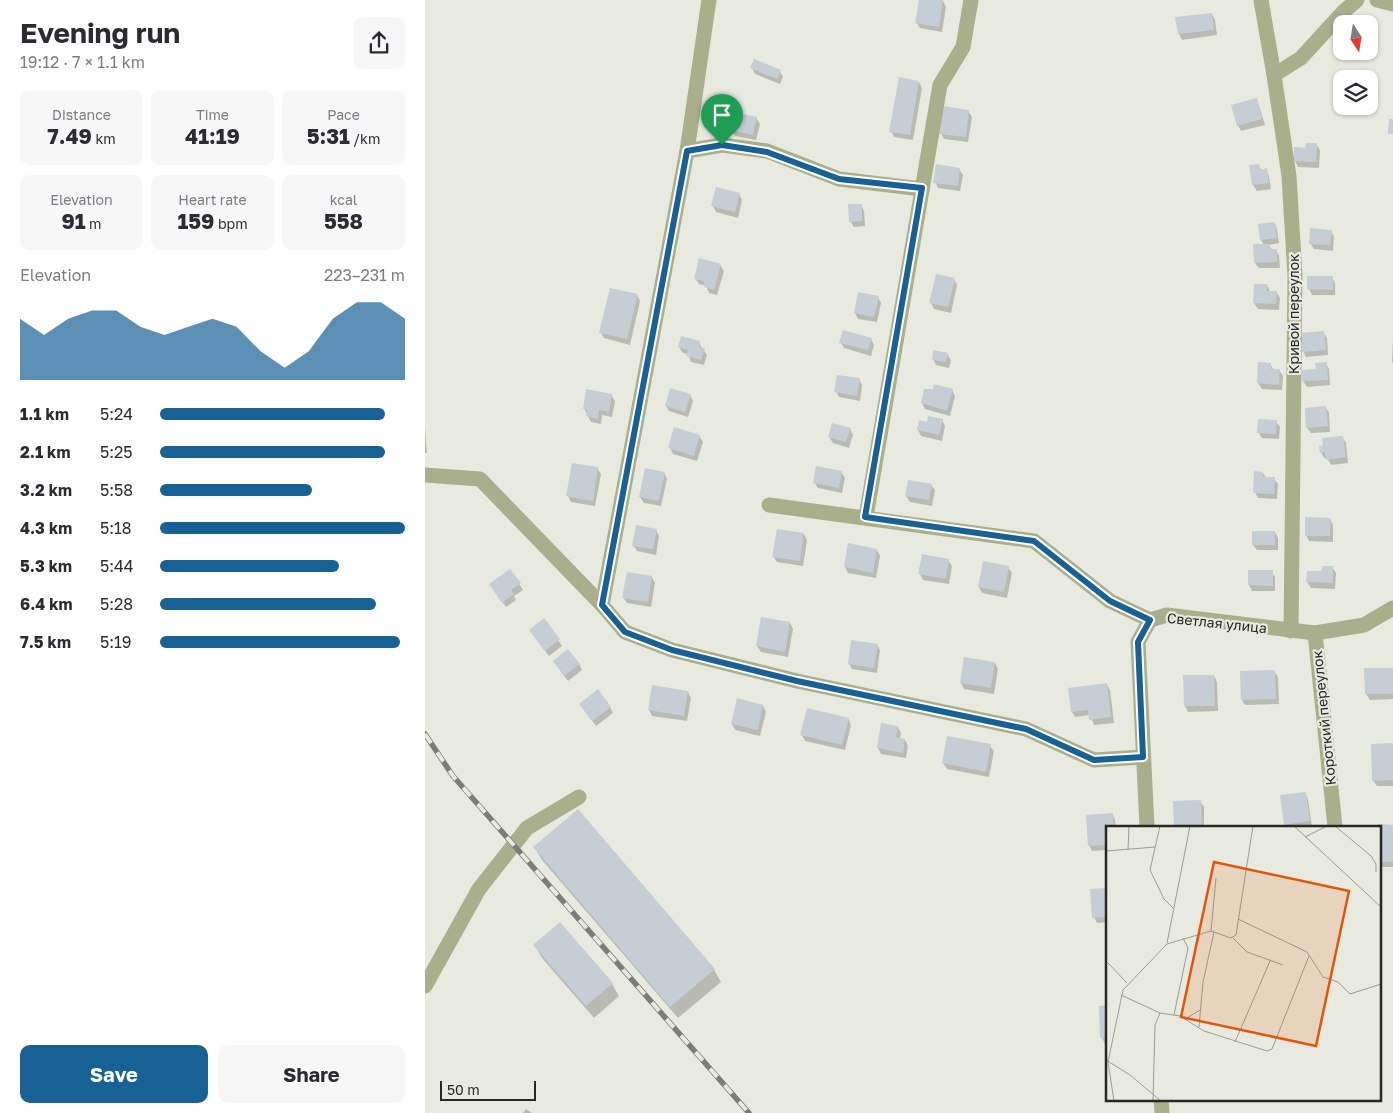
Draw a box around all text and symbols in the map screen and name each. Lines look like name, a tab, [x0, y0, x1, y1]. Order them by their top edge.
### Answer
north arrow	[1333, 15, 1377, 60]
map controls	[1333, 15, 1378, 115]
text: Evening run	[20, 16, 180, 49]
button: share	[353, 17, 405, 69]
text: 19:12 · 7 × 1.1 km	[20, 52, 145, 72]
button: layers	[1333, 70, 1378, 115]
pin	[701, 94, 743, 145]
icon: arrive	[708, 101, 736, 129]
text: Distance	[52, 106, 111, 123]
text: Time	[196, 106, 229, 123]
text: Pace	[327, 106, 360, 123]
text: 7.49	[47, 123, 92, 149]
text: 41:19	[185, 123, 240, 149]
text: 5:31	[307, 123, 350, 149]
text: km	[92, 130, 116, 147]
text: /km	[350, 130, 380, 147]
text: Elevation	[50, 191, 113, 208]
text: Heart rate	[178, 191, 247, 208]
text: kcal	[330, 191, 357, 208]
text: 91	[61, 208, 86, 234]
text: 159	[177, 208, 214, 234]
text: 558	[324, 208, 363, 234]
text: m	[86, 215, 102, 232]
text: bpm	[214, 215, 248, 232]
street label: Кривой переулок	[1285, 254, 1302, 374]
text: Elevation	[20, 265, 91, 285]
text: 223–231 m	[324, 265, 405, 285]
text: 1.1 km	[20, 404, 69, 424]
text: 5:24	[100, 404, 133, 424]
text: 2.1 km	[20, 442, 70, 462]
text: 5:25	[100, 442, 133, 462]
text: 3.2 km	[20, 480, 72, 500]
text: 5:58	[100, 480, 133, 500]
text: 4.3 km	[20, 518, 72, 538]
text: 5:18	[100, 518, 132, 538]
text: 5.3 km	[20, 556, 72, 576]
text: 5:44	[100, 556, 134, 576]
text: 6.4 km	[20, 594, 73, 614]
text: 5:28	[100, 594, 133, 614]
street label: Светлая улица	[1166, 609, 1268, 636]
text: 7.5 km	[20, 632, 71, 652]
text: 5:19	[100, 632, 132, 652]
street label: Короткий переулок	[1308, 650, 1339, 786]
inset map	[1106, 826, 1381, 1100]
button: Save	[20, 1045, 208, 1103]
button: Share	[218, 1045, 405, 1103]
scale bar	[440, 1078, 536, 1101]
text: 50 m	[447, 1081, 480, 1098]

